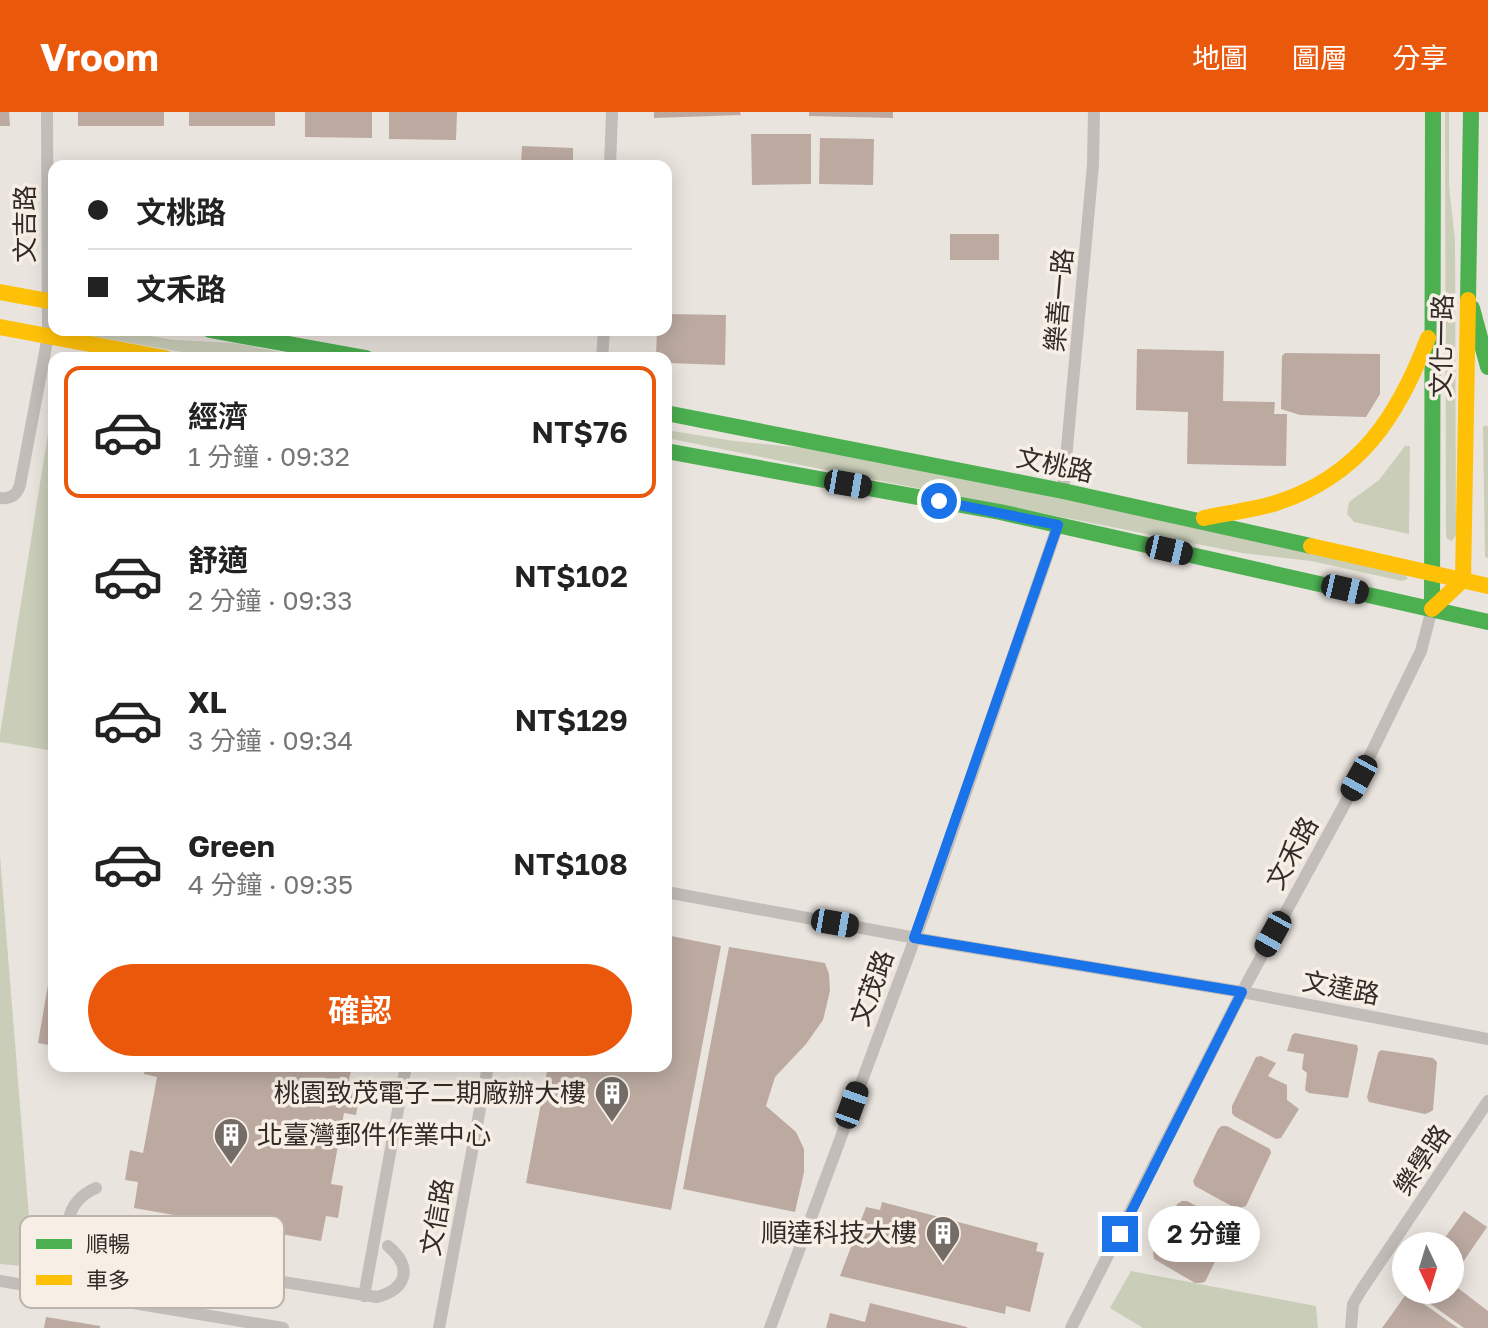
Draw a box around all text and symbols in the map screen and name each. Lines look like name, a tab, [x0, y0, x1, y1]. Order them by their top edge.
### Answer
text: Vroom	[40, 34, 159, 79]
text: 地圖	[1192, 41, 1248, 74]
text: 圖層	[1292, 41, 1348, 74]
text: 分享	[1392, 41, 1448, 74]
street label: 文吉路	[9, 185, 40, 263]
text: 文桃路	[136, 194, 226, 230]
street label: 樂善一路	[1039, 247, 1078, 353]
text: 文禾路	[136, 271, 226, 307]
street label: 文化一路	[1425, 294, 1458, 398]
icon: car	[92, 396, 164, 468]
text: 經濟	[188, 398, 248, 434]
text: NT$76	[531, 414, 628, 450]
text: 1 分鐘 · 09:32	[188, 441, 350, 472]
street label: 文桃路	[1014, 441, 1096, 488]
car	[822, 468, 874, 500]
route start	[921, 483, 957, 519]
car	[1143, 533, 1195, 567]
icon: car	[92, 540, 164, 612]
text: 舒適	[188, 542, 248, 578]
text: NT$102	[514, 558, 628, 594]
car	[1319, 572, 1371, 606]
text: 2 分鐘 · 09:33	[188, 585, 352, 616]
icon: car	[92, 684, 164, 756]
text: XL	[188, 684, 227, 720]
text: NT$129	[514, 702, 628, 738]
text: 3 分鐘 · 09:34	[188, 725, 353, 756]
car	[1337, 751, 1381, 805]
street label: 文禾路	[1259, 811, 1324, 894]
icon: car	[92, 828, 164, 900]
text: Green	[188, 828, 275, 864]
text: NT$108	[513, 846, 628, 882]
text: 4 分鐘 · 09:35	[188, 869, 353, 900]
car	[809, 907, 861, 939]
car	[1251, 907, 1295, 961]
street label: 文茂路	[844, 946, 899, 1030]
button: 確認	[88, 964, 632, 1056]
street label: 文達路	[1300, 965, 1382, 1010]
building icon: 桃園致茂電子二期廠辦大樓	[593, 1074, 631, 1124]
place label: 桃園致茂電子二期廠辦大樓	[274, 1077, 586, 1108]
car	[833, 1078, 871, 1132]
building icon: 北臺灣郵件作業中心	[212, 1116, 250, 1166]
place label: 北臺灣郵件作業中心	[257, 1119, 491, 1150]
street label: 樂學路	[1387, 1119, 1456, 1201]
street label: 文信路	[414, 1176, 459, 1258]
callout: 2 分鐘	[1148, 1206, 1260, 1262]
building icon: 順達科技大樓	[924, 1214, 962, 1264]
legend	[20, 1216, 284, 1308]
route end	[1102, 1216, 1138, 1252]
place label: 順達科技大樓	[761, 1217, 917, 1248]
text: 2 分鐘	[1167, 1218, 1241, 1249]
text: 順暢	[86, 1230, 130, 1257]
north arrow	[1392, 1232, 1464, 1304]
map controls	[1392, 1232, 1464, 1304]
text: 車多	[86, 1266, 130, 1293]

